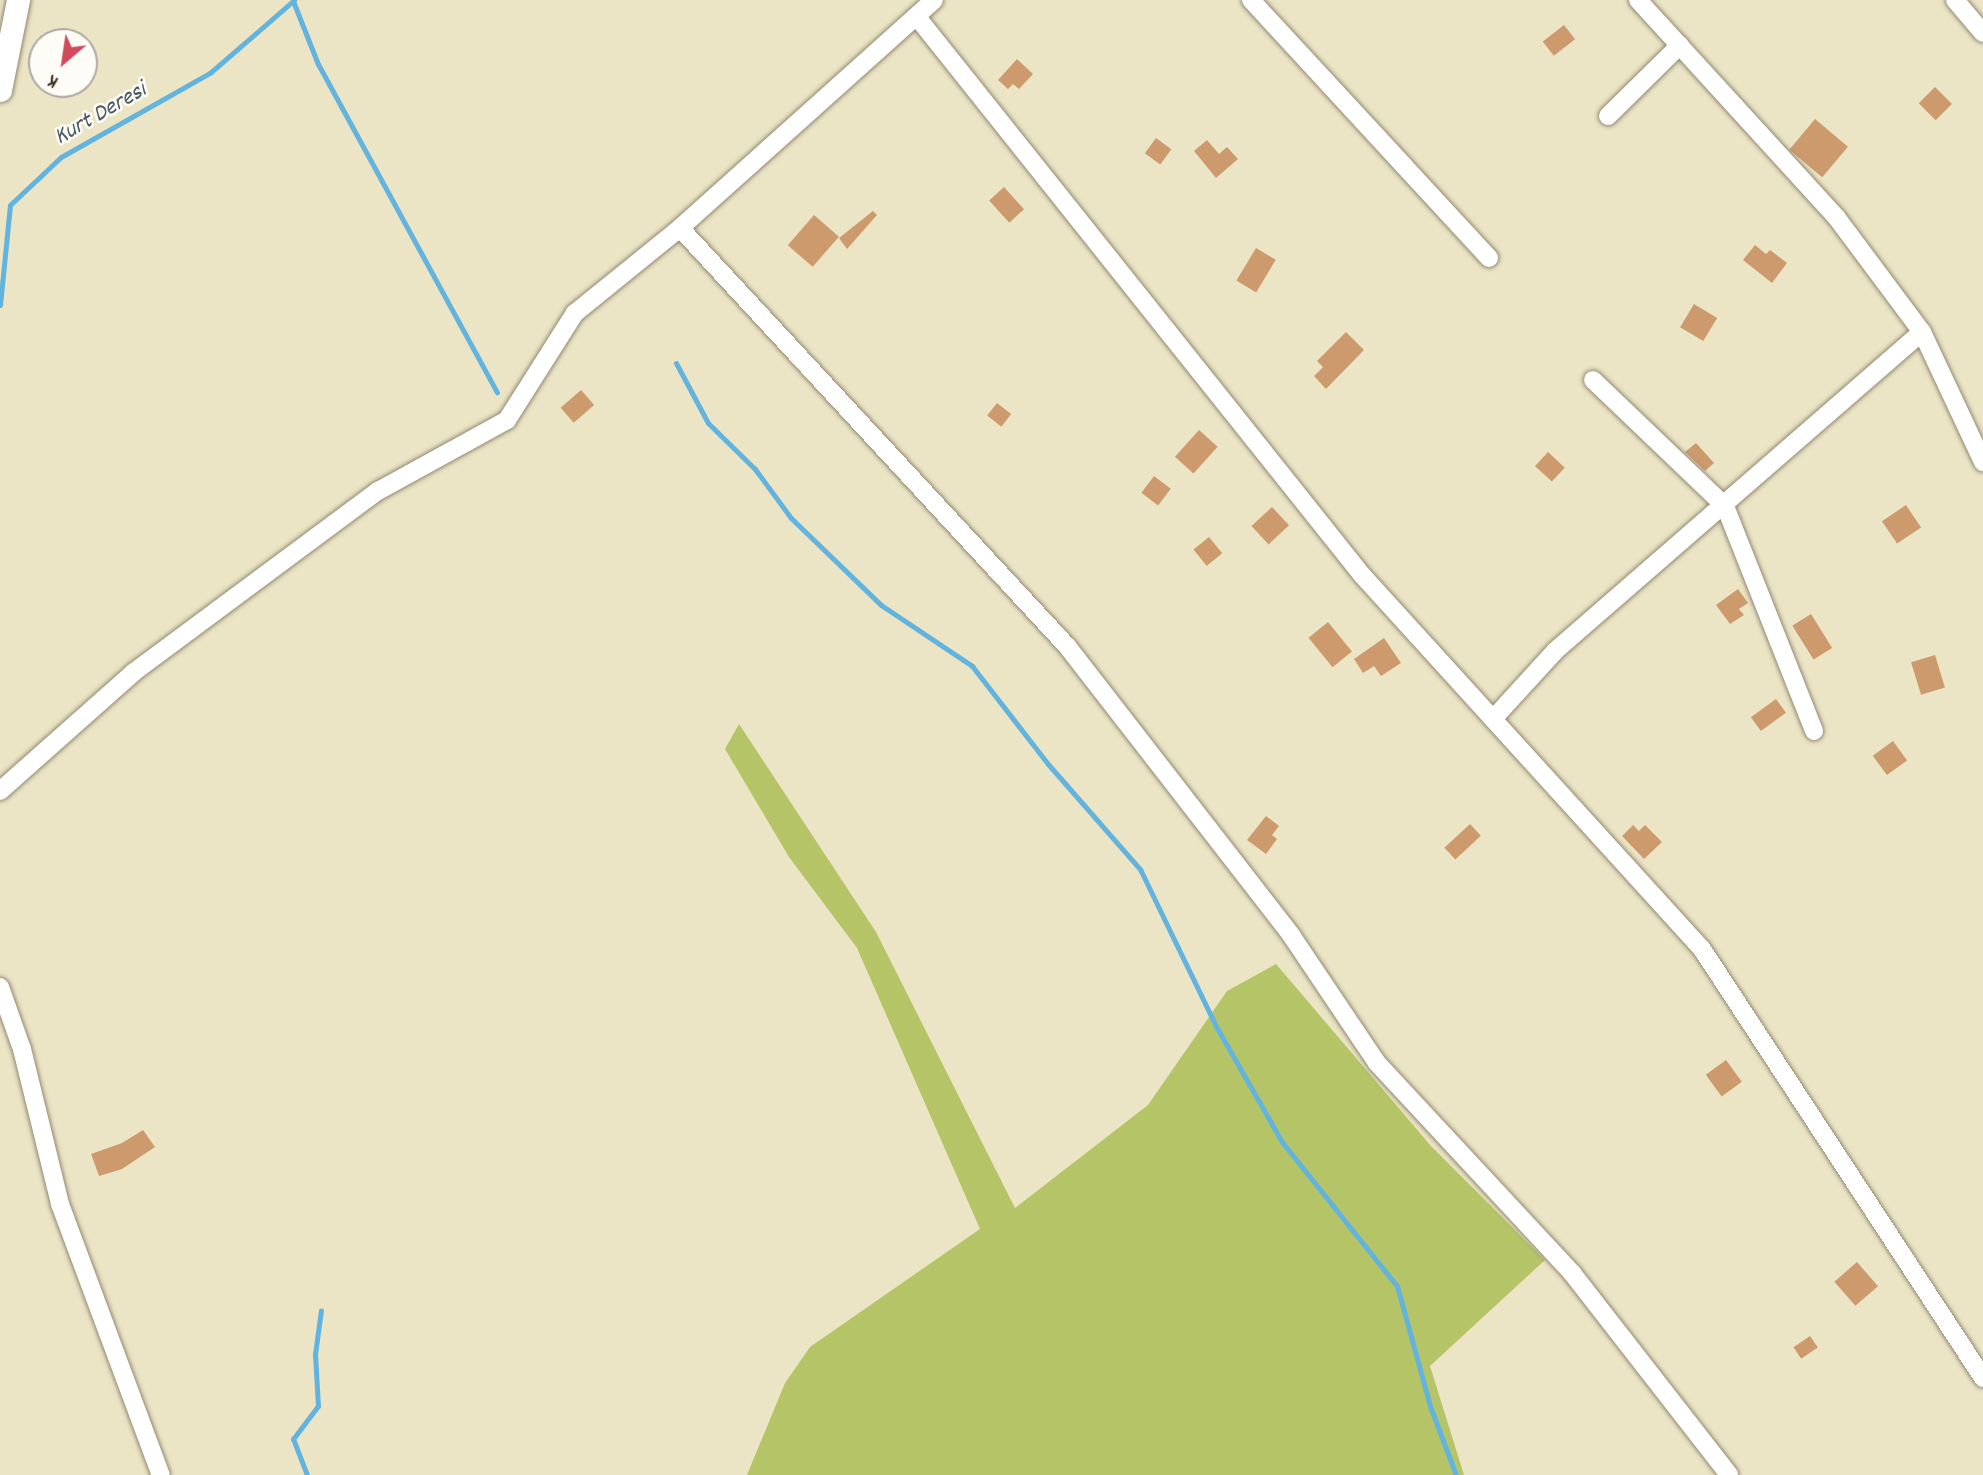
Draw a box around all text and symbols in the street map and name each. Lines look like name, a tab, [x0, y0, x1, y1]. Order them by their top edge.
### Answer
north arrow	[28, 28, 98, 98]
water label: Kurt Deresi	[50, 77, 152, 153]

